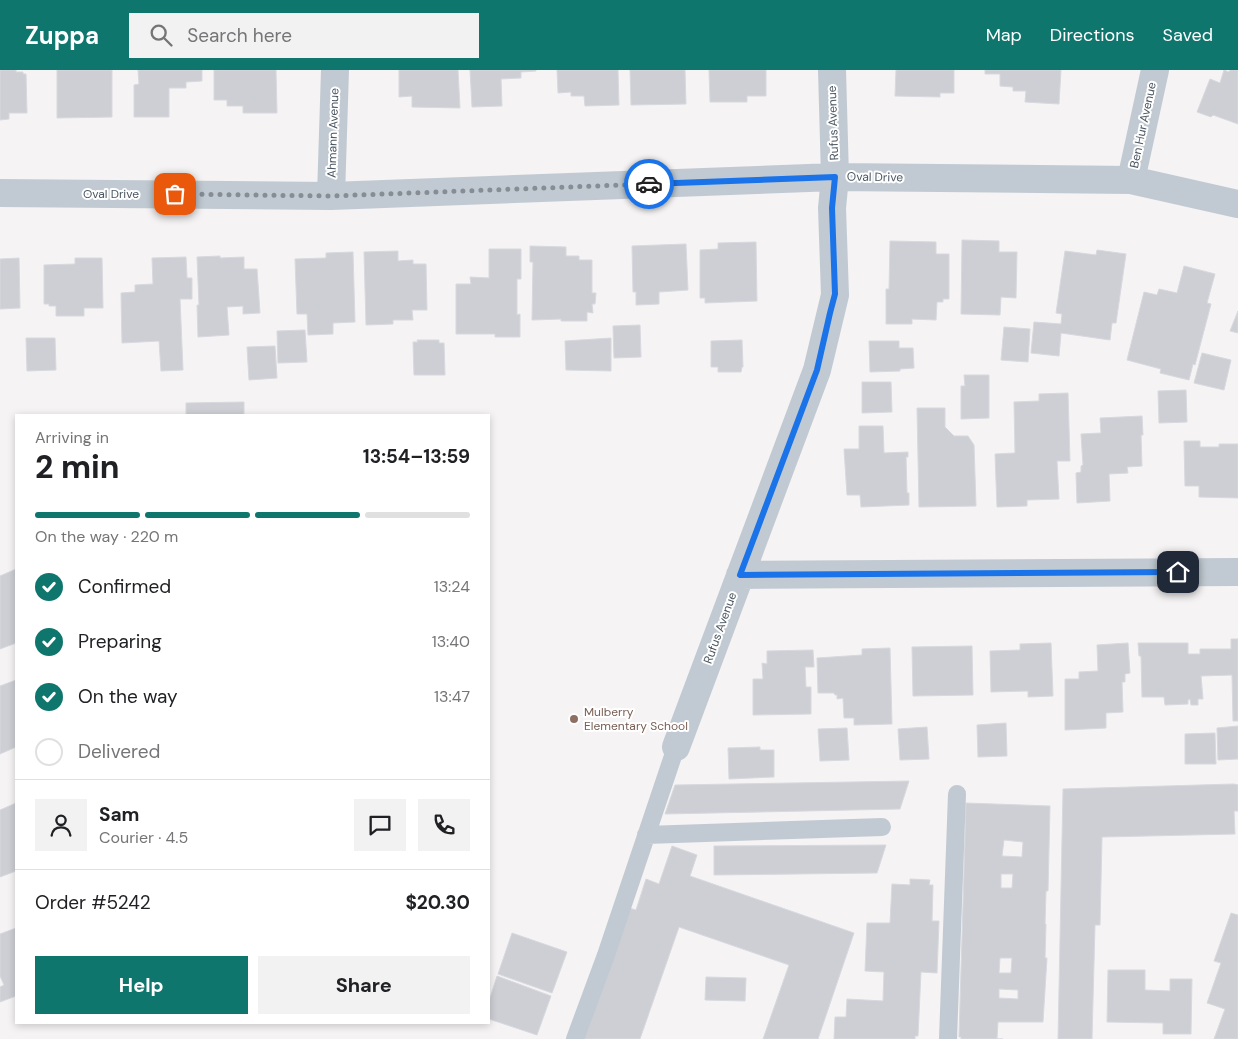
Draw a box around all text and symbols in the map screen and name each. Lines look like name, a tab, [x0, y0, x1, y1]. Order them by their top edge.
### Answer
search box	[129, 13, 479, 58]
text: Zuppa	[25, 20, 99, 51]
icon: search	[147, 21, 175, 49]
text: Search here	[187, 23, 292, 48]
text: Map	[986, 23, 1022, 47]
text: Directions	[1050, 23, 1135, 47]
text: Saved	[1163, 23, 1213, 47]
street label: Ben Hur Avenue	[1126, 80, 1160, 170]
street label: Rufus Avenue	[824, 85, 842, 161]
street label: Ahmann Avenue	[323, 88, 343, 178]
courier	[624, 159, 674, 209]
street label: Oval Drive	[847, 169, 903, 185]
icon: car	[635, 170, 663, 198]
pin	[154, 173, 196, 215]
icon: bag	[161, 180, 189, 208]
street label: Oval Drive	[83, 186, 139, 202]
text: Arriving in	[35, 427, 109, 448]
text: 13:54–13:59	[363, 444, 470, 469]
text: 2 min	[35, 446, 120, 488]
text: On the way · 220 m	[35, 526, 178, 547]
pin	[1157, 551, 1199, 593]
icon: home	[1164, 558, 1192, 586]
icon: check	[35, 573, 63, 601]
text: Confirmed	[78, 574, 171, 599]
text: 13:24	[434, 576, 470, 597]
street label: Rufus Avenue	[700, 590, 740, 666]
icon: check	[35, 628, 63, 656]
text: Preparing	[78, 629, 162, 654]
text: 13:40	[432, 631, 470, 652]
icon: check	[35, 683, 63, 711]
text: On the way	[78, 684, 178, 709]
text: 13:47	[434, 686, 470, 707]
place label: Mulberry Elementary School	[584, 704, 688, 734]
marker: Mulberry Elementary School	[568, 713, 580, 725]
text: Delivered	[78, 739, 160, 764]
button: person	[35, 799, 87, 851]
button: chat	[354, 799, 406, 851]
button: phone	[418, 799, 470, 851]
text: Sam	[99, 802, 140, 827]
text: Courier · 4.5	[99, 827, 188, 848]
text: Order #5242	[35, 890, 151, 915]
text: $20.30	[405, 890, 470, 915]
button: Help	[35, 956, 248, 1014]
button: Share	[258, 956, 470, 1014]

